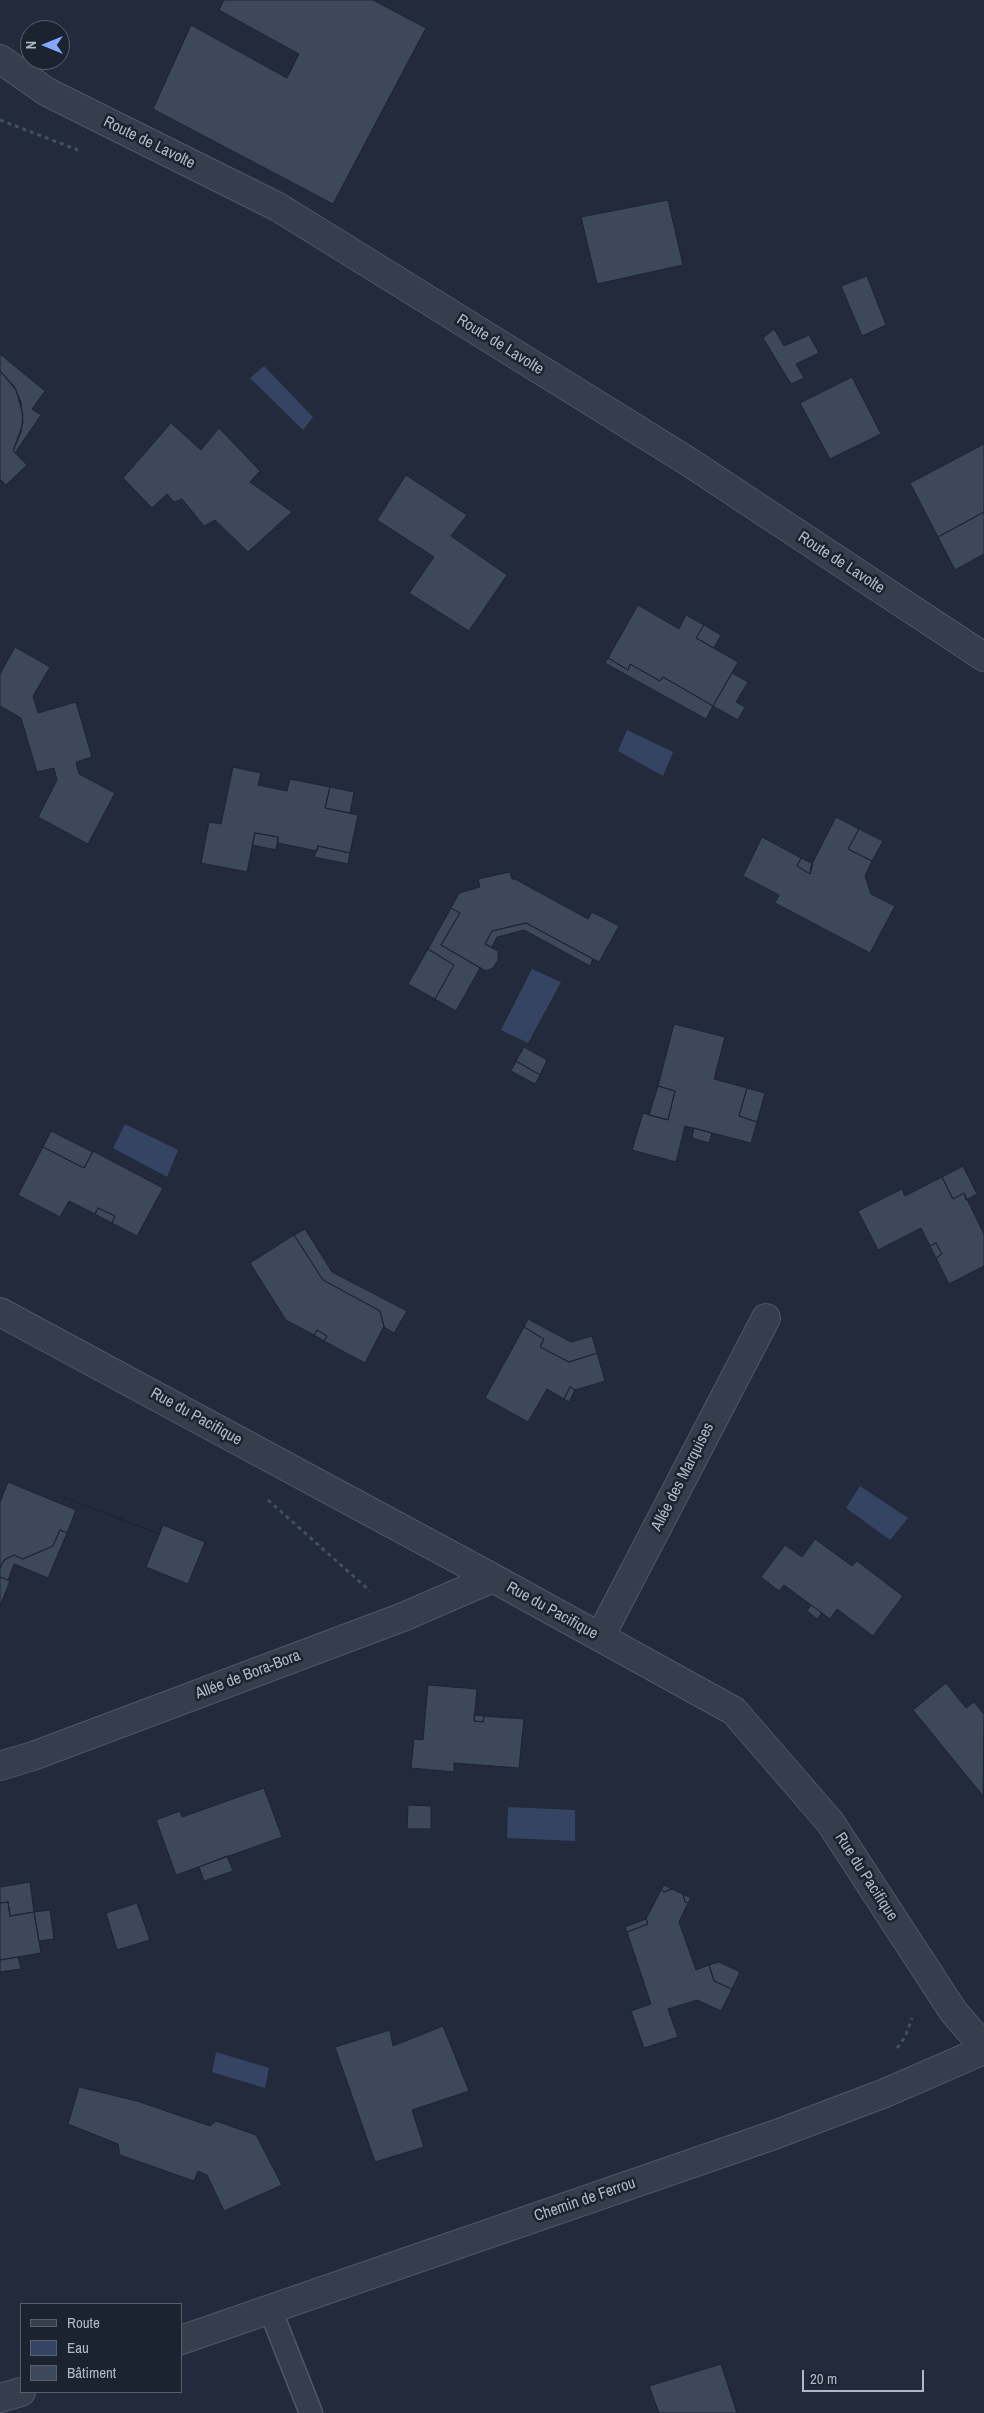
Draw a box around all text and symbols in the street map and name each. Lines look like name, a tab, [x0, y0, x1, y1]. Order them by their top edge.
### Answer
north arrow	[20, 20, 70, 70]
text: N	[22, 41, 40, 49]
street label: Route de Lavolte	[100, 113, 198, 173]
street label: Route de Lavolte	[453, 311, 547, 379]
street label: Route de Lavolte	[794, 528, 888, 598]
street label: Rue du Pacifique	[147, 1384, 245, 1450]
street label: Allée des Marquises	[647, 1420, 719, 1534]
street label: Rue du Pacifique	[503, 1578, 601, 1644]
street label: Allée de Bora-Bora	[193, 1646, 303, 1704]
street label: Rue du Pacifique	[830, 1829, 902, 1925]
street label: Chemin de Ferrou	[532, 2174, 638, 2226]
legend	[20, 2303, 182, 2393]
text: Route	[67, 2312, 100, 2333]
text: Eau	[67, 2337, 89, 2358]
scale bar	[804, 2360, 926, 2392]
text: Bâtiment	[67, 2362, 116, 2383]
text: 20 m	[810, 2368, 837, 2389]

